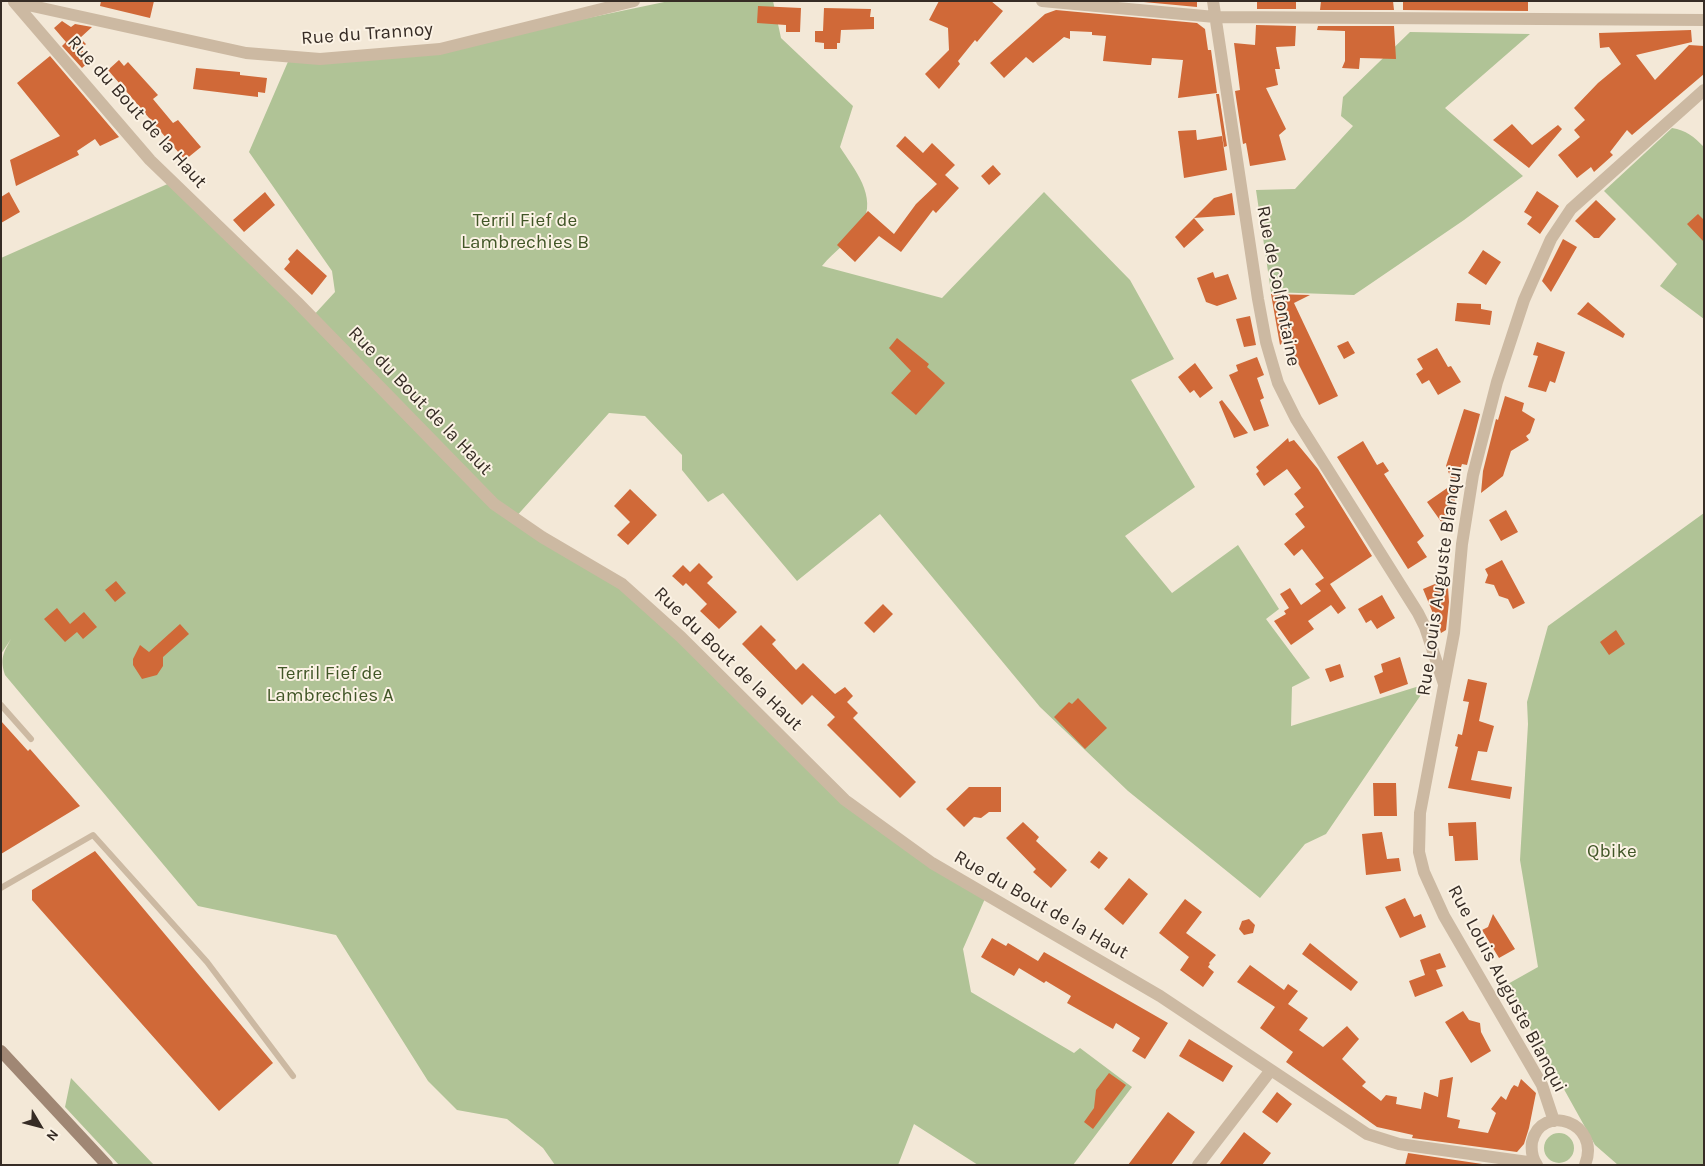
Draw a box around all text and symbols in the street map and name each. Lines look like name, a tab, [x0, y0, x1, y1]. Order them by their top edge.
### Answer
street label: Rue du Trannoy	[300, 18, 434, 50]
street label: Rue du Bout de la Haut	[62, 31, 212, 193]
street label: Rue de Colfontaine	[1251, 204, 1305, 368]
park label: Terril Fief de Lambrechies B	[461, 210, 589, 254]
street label: Rue du Bout de la Haut	[343, 322, 497, 480]
street label: Rue Louis Auguste Blanqui	[1413, 465, 1467, 697]
street label: Rue du Bout de la Haut	[649, 582, 807, 736]
park label: Terril Fief de Lambrechies A	[266, 663, 394, 707]
park label: Qbike	[1587, 841, 1637, 863]
street label: Rue du Bout de la Haut	[950, 846, 1132, 964]
street label: Rue Louis Auguste Blanqui	[1443, 881, 1571, 1097]
north arrow	[15, 1101, 65, 1151]
text: N	[43, 1126, 62, 1144]

